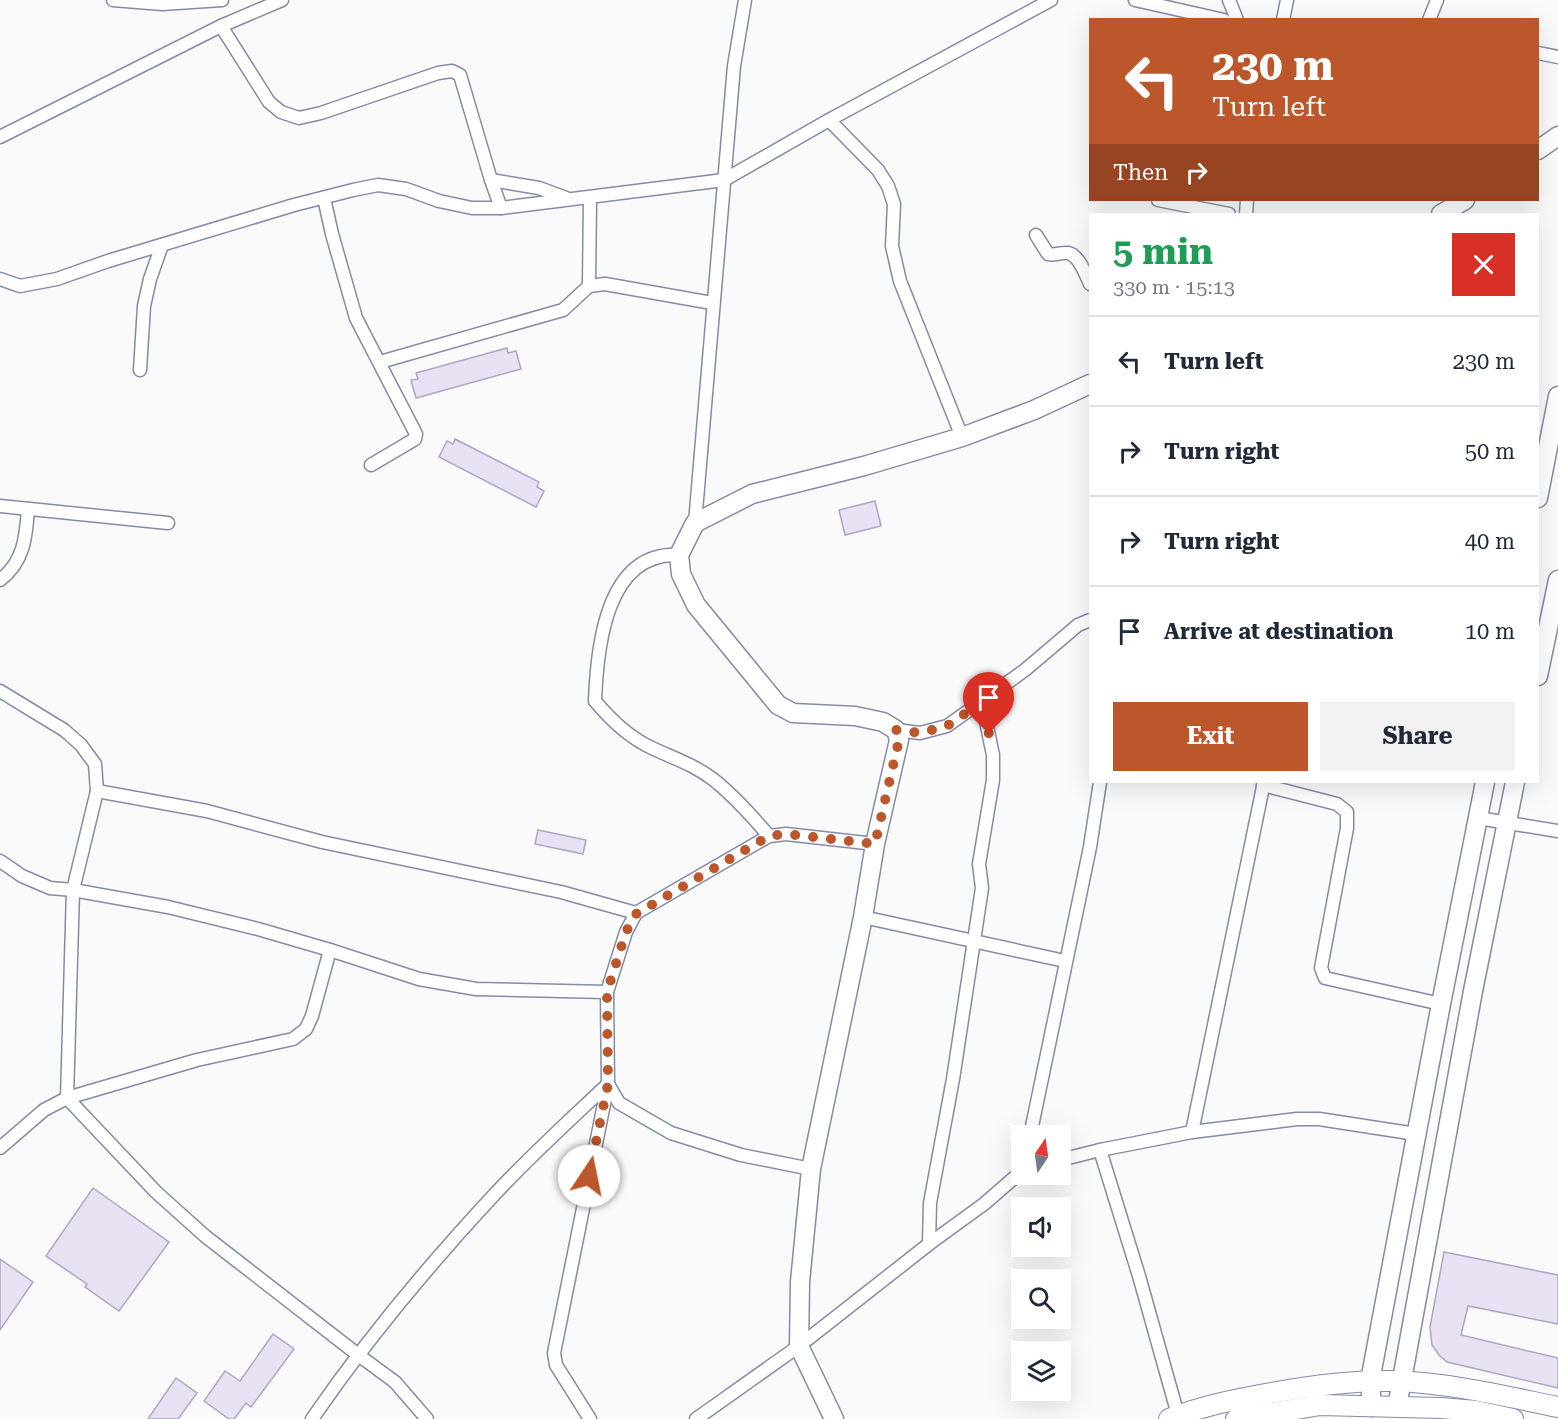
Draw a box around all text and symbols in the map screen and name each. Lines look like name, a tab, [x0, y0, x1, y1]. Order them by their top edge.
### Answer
text: 230 m	[1212, 41, 1334, 90]
icon: left	[1113, 42, 1191, 120]
text: Turn left	[1212, 91, 1326, 123]
icon: right	[1180, 156, 1213, 189]
text: Then	[1113, 160, 1168, 185]
text: 5 min	[1113, 231, 1213, 273]
button: close	[1452, 233, 1515, 296]
text: 330 m · 15:13	[1113, 275, 1235, 299]
icon: left	[1113, 345, 1146, 378]
text: Turn left	[1164, 349, 1264, 374]
text: 230 m	[1452, 349, 1515, 374]
icon: right	[1113, 435, 1146, 468]
text: Turn right	[1164, 439, 1279, 464]
text: 50 m	[1465, 439, 1515, 464]
icon: right	[1113, 525, 1146, 558]
text: Turn right	[1164, 529, 1279, 554]
text: 40 m	[1465, 529, 1515, 554]
icon: arrive	[1113, 615, 1146, 648]
text: Arrive at destination	[1164, 619, 1393, 644]
text: 10 m	[1465, 619, 1515, 644]
pin	[963, 672, 1014, 734]
icon: arrive	[972, 681, 1005, 714]
button: Exit	[1113, 702, 1308, 771]
button: Share	[1320, 702, 1515, 771]
north arrow	[1011, 1125, 1071, 1185]
map controls	[1011, 1125, 1071, 1401]
position arrow	[557, 1144, 621, 1208]
button: sound	[1011, 1197, 1071, 1257]
button: search	[1011, 1269, 1071, 1329]
button: layers	[1011, 1341, 1071, 1401]

